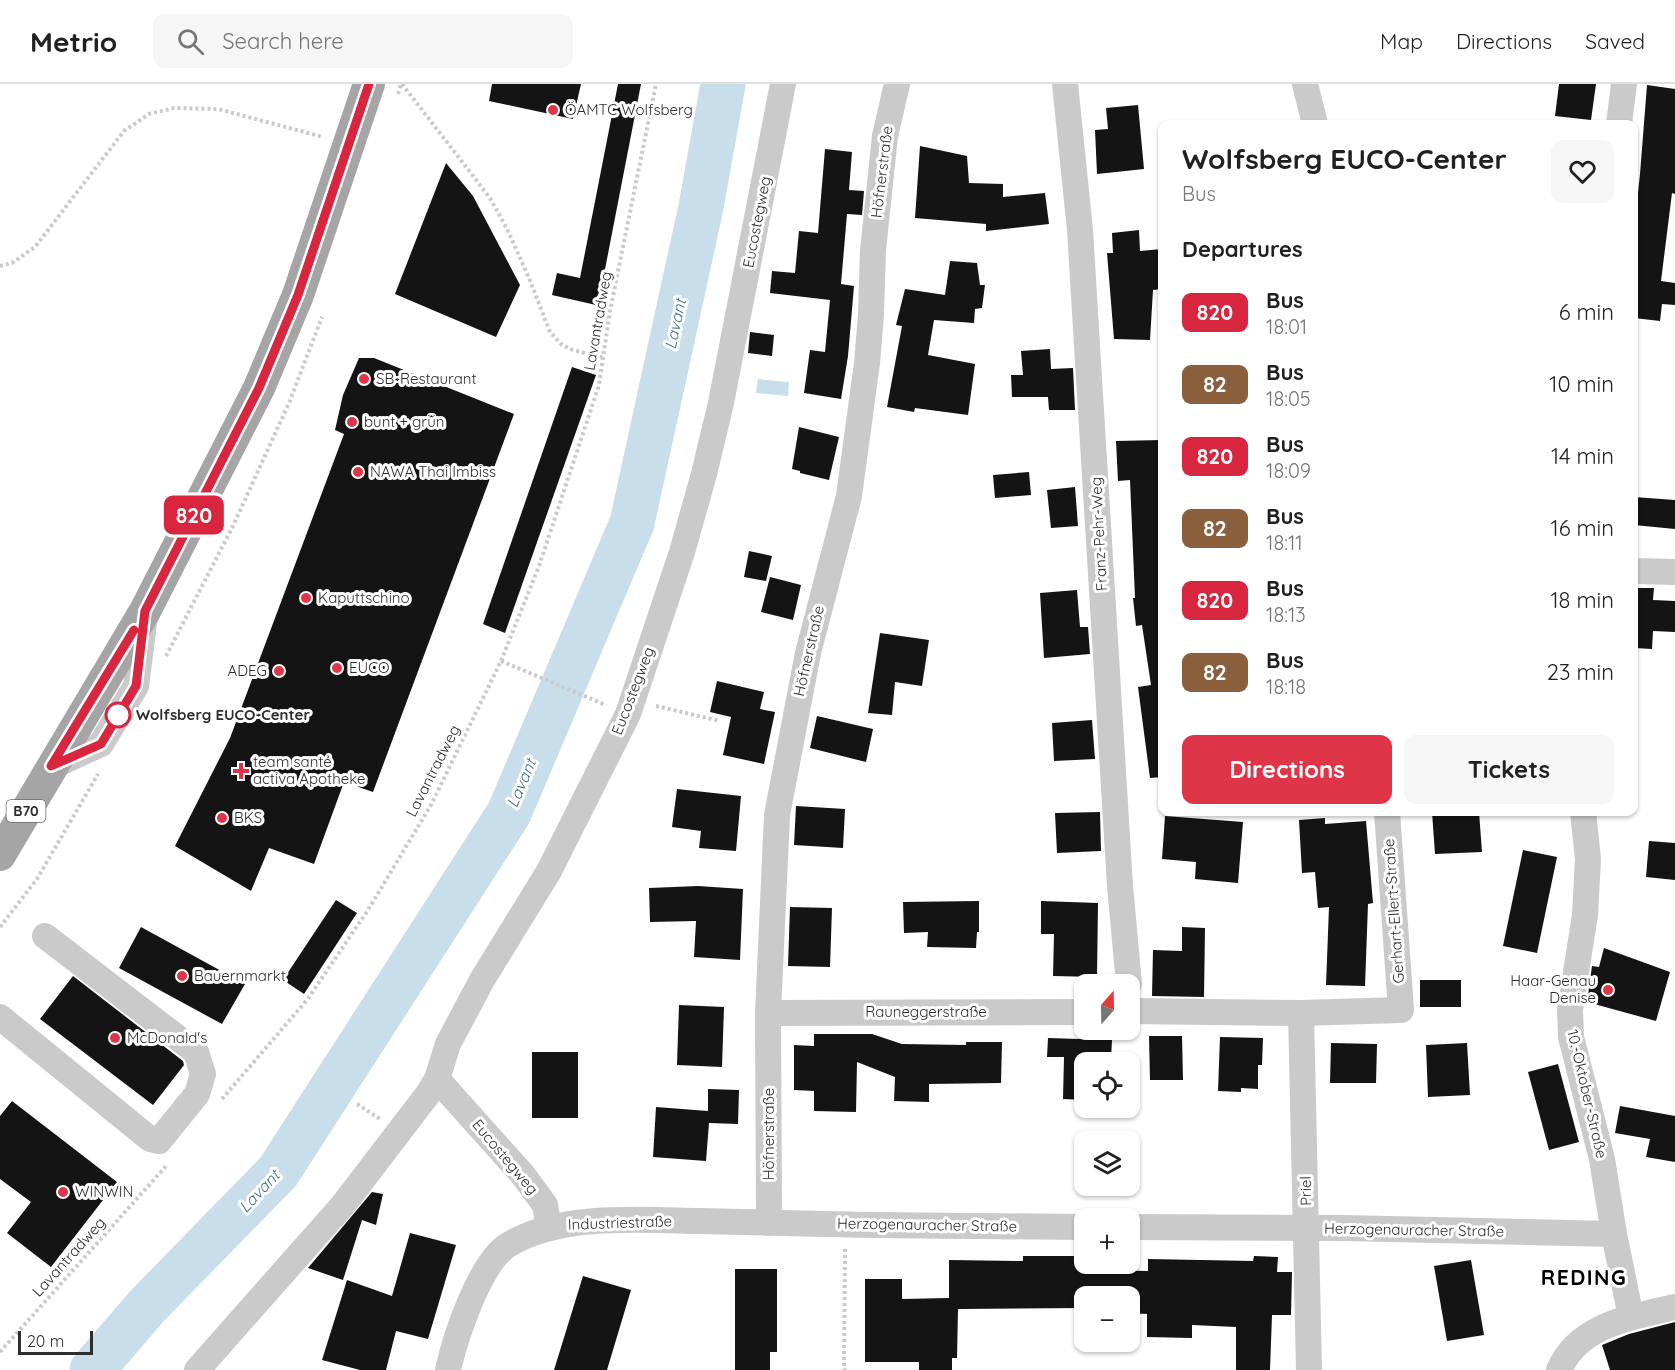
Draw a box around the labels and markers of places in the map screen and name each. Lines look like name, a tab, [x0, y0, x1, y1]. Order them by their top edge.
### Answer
place label: ÖAMTC Wolfsberg	[565, 100, 693, 119]
marker: ÖAMTC Wolfsberg	[546, 103, 560, 117]
place label: SB-Restaurant	[376, 369, 477, 388]
marker: SB-Restaurant	[357, 372, 371, 386]
place label: bunt + grün	[364, 412, 444, 431]
marker: bunt + grün	[345, 415, 359, 429]
place label: NAWA Thai Imbiss	[370, 462, 496, 481]
marker: NAWA Thai Imbiss	[351, 465, 365, 479]
place label: Kaputtschino	[318, 588, 410, 607]
marker: Kaputtschino	[299, 591, 313, 605]
place label: EUCO	[349, 658, 390, 677]
place label: ADEG	[228, 661, 267, 680]
marker: EUCO	[330, 661, 344, 675]
marker: ADEG	[272, 664, 286, 678]
marker: Wolfsberg EUCO-Center	[105, 702, 131, 728]
place label: Wolfsberg EUCO-Center	[136, 705, 310, 724]
place label: team santé activa Apotheke	[253, 752, 365, 788]
marker: team santé activa Apotheke	[234, 764, 248, 778]
place label: BKS	[234, 808, 262, 827]
marker: BKS	[215, 811, 229, 825]
place label: Bauernmarkt	[194, 966, 286, 985]
marker: Bauernmarkt	[175, 969, 189, 983]
place label: Haar-Genau Denise	[1510, 971, 1596, 1007]
marker: Haar-Genau Denise	[1601, 983, 1615, 997]
place label: McDonald's	[127, 1028, 207, 1047]
marker: McDonald's	[108, 1031, 122, 1045]
place label: WINWIN	[75, 1182, 133, 1201]
marker: WINWIN	[56, 1185, 70, 1199]

